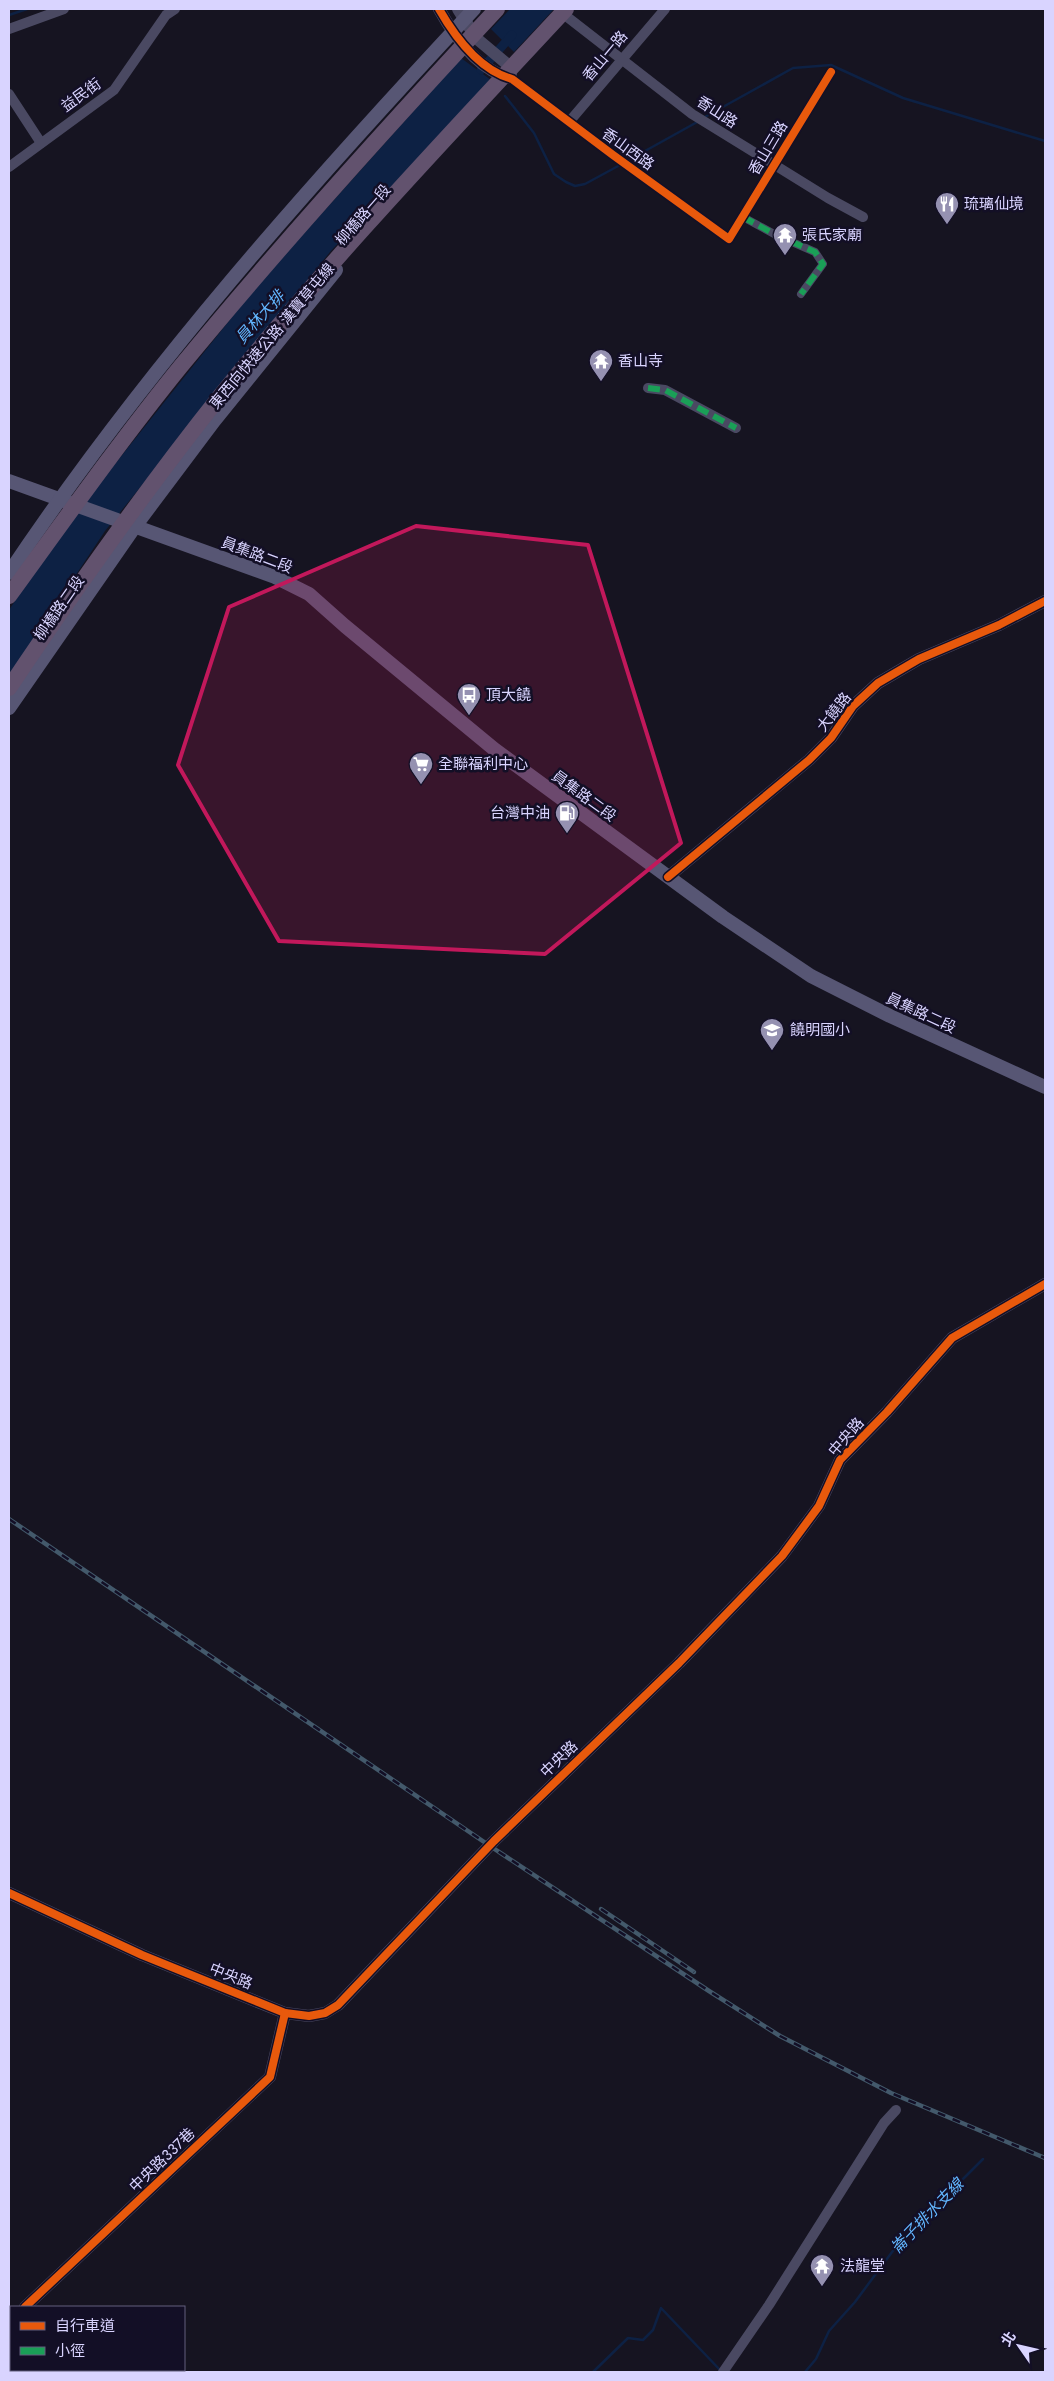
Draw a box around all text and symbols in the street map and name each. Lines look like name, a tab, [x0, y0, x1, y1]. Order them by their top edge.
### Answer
street label: 香山一路	[577, 26, 633, 86]
street label: 益民街	[56, 73, 106, 117]
street label: 香山路	[692, 91, 742, 133]
street label: 香山三路	[743, 117, 793, 179]
street label: 香山西路	[597, 122, 659, 176]
street label: 柳橋路一段	[330, 179, 396, 251]
restaurant icon: 琉璃仙境	[934, 191, 960, 225]
place label: 琉璃仙境	[964, 193, 1024, 215]
temple icon: 張氏家廟	[772, 222, 798, 256]
place label: 張氏家廟	[802, 224, 862, 246]
street label: 東西向快速公路 漢寶草屯線	[204, 258, 340, 414]
water label: 員林大排	[230, 284, 291, 348]
temple icon: 香山寺	[588, 348, 614, 382]
place label: 香山寺	[618, 350, 663, 372]
street label: 員集路二段	[218, 531, 296, 579]
street label: 柳橋路二段	[28, 571, 90, 645]
bus stop icon: 頂大饒	[456, 682, 482, 716]
place label: 頂大饒	[486, 684, 531, 706]
street label: 大饒路	[811, 687, 857, 737]
supermarket icon: 全聯福利中心	[408, 751, 434, 785]
place label: 全聯福利中心	[438, 753, 528, 775]
street label: 員集路二段	[547, 765, 621, 827]
fuel station icon: 台灣中油	[554, 800, 580, 834]
place label: 台灣中油	[490, 802, 550, 824]
street label: 員集路二段	[882, 987, 960, 1039]
school or university icon: 饒明國小	[759, 1017, 785, 1051]
place label: 饒明國小	[790, 1019, 850, 1041]
street label: 中央路	[823, 1413, 869, 1461]
street label: 中央路	[535, 1735, 583, 1783]
street label: 中央路	[206, 1957, 256, 1995]
street label: 中央路337巷	[124, 2123, 200, 2197]
water label: 崙子排水支線	[885, 2172, 970, 2259]
temple icon: 法龍堂	[809, 2253, 835, 2287]
place label: 法龍堂	[840, 2255, 885, 2277]
legend	[10, 2306, 185, 2371]
text: 自行車道	[55, 2315, 115, 2337]
north arrow	[994, 2321, 1044, 2371]
text: 北	[996, 2327, 1020, 2350]
text: 小徑	[55, 2340, 85, 2362]

